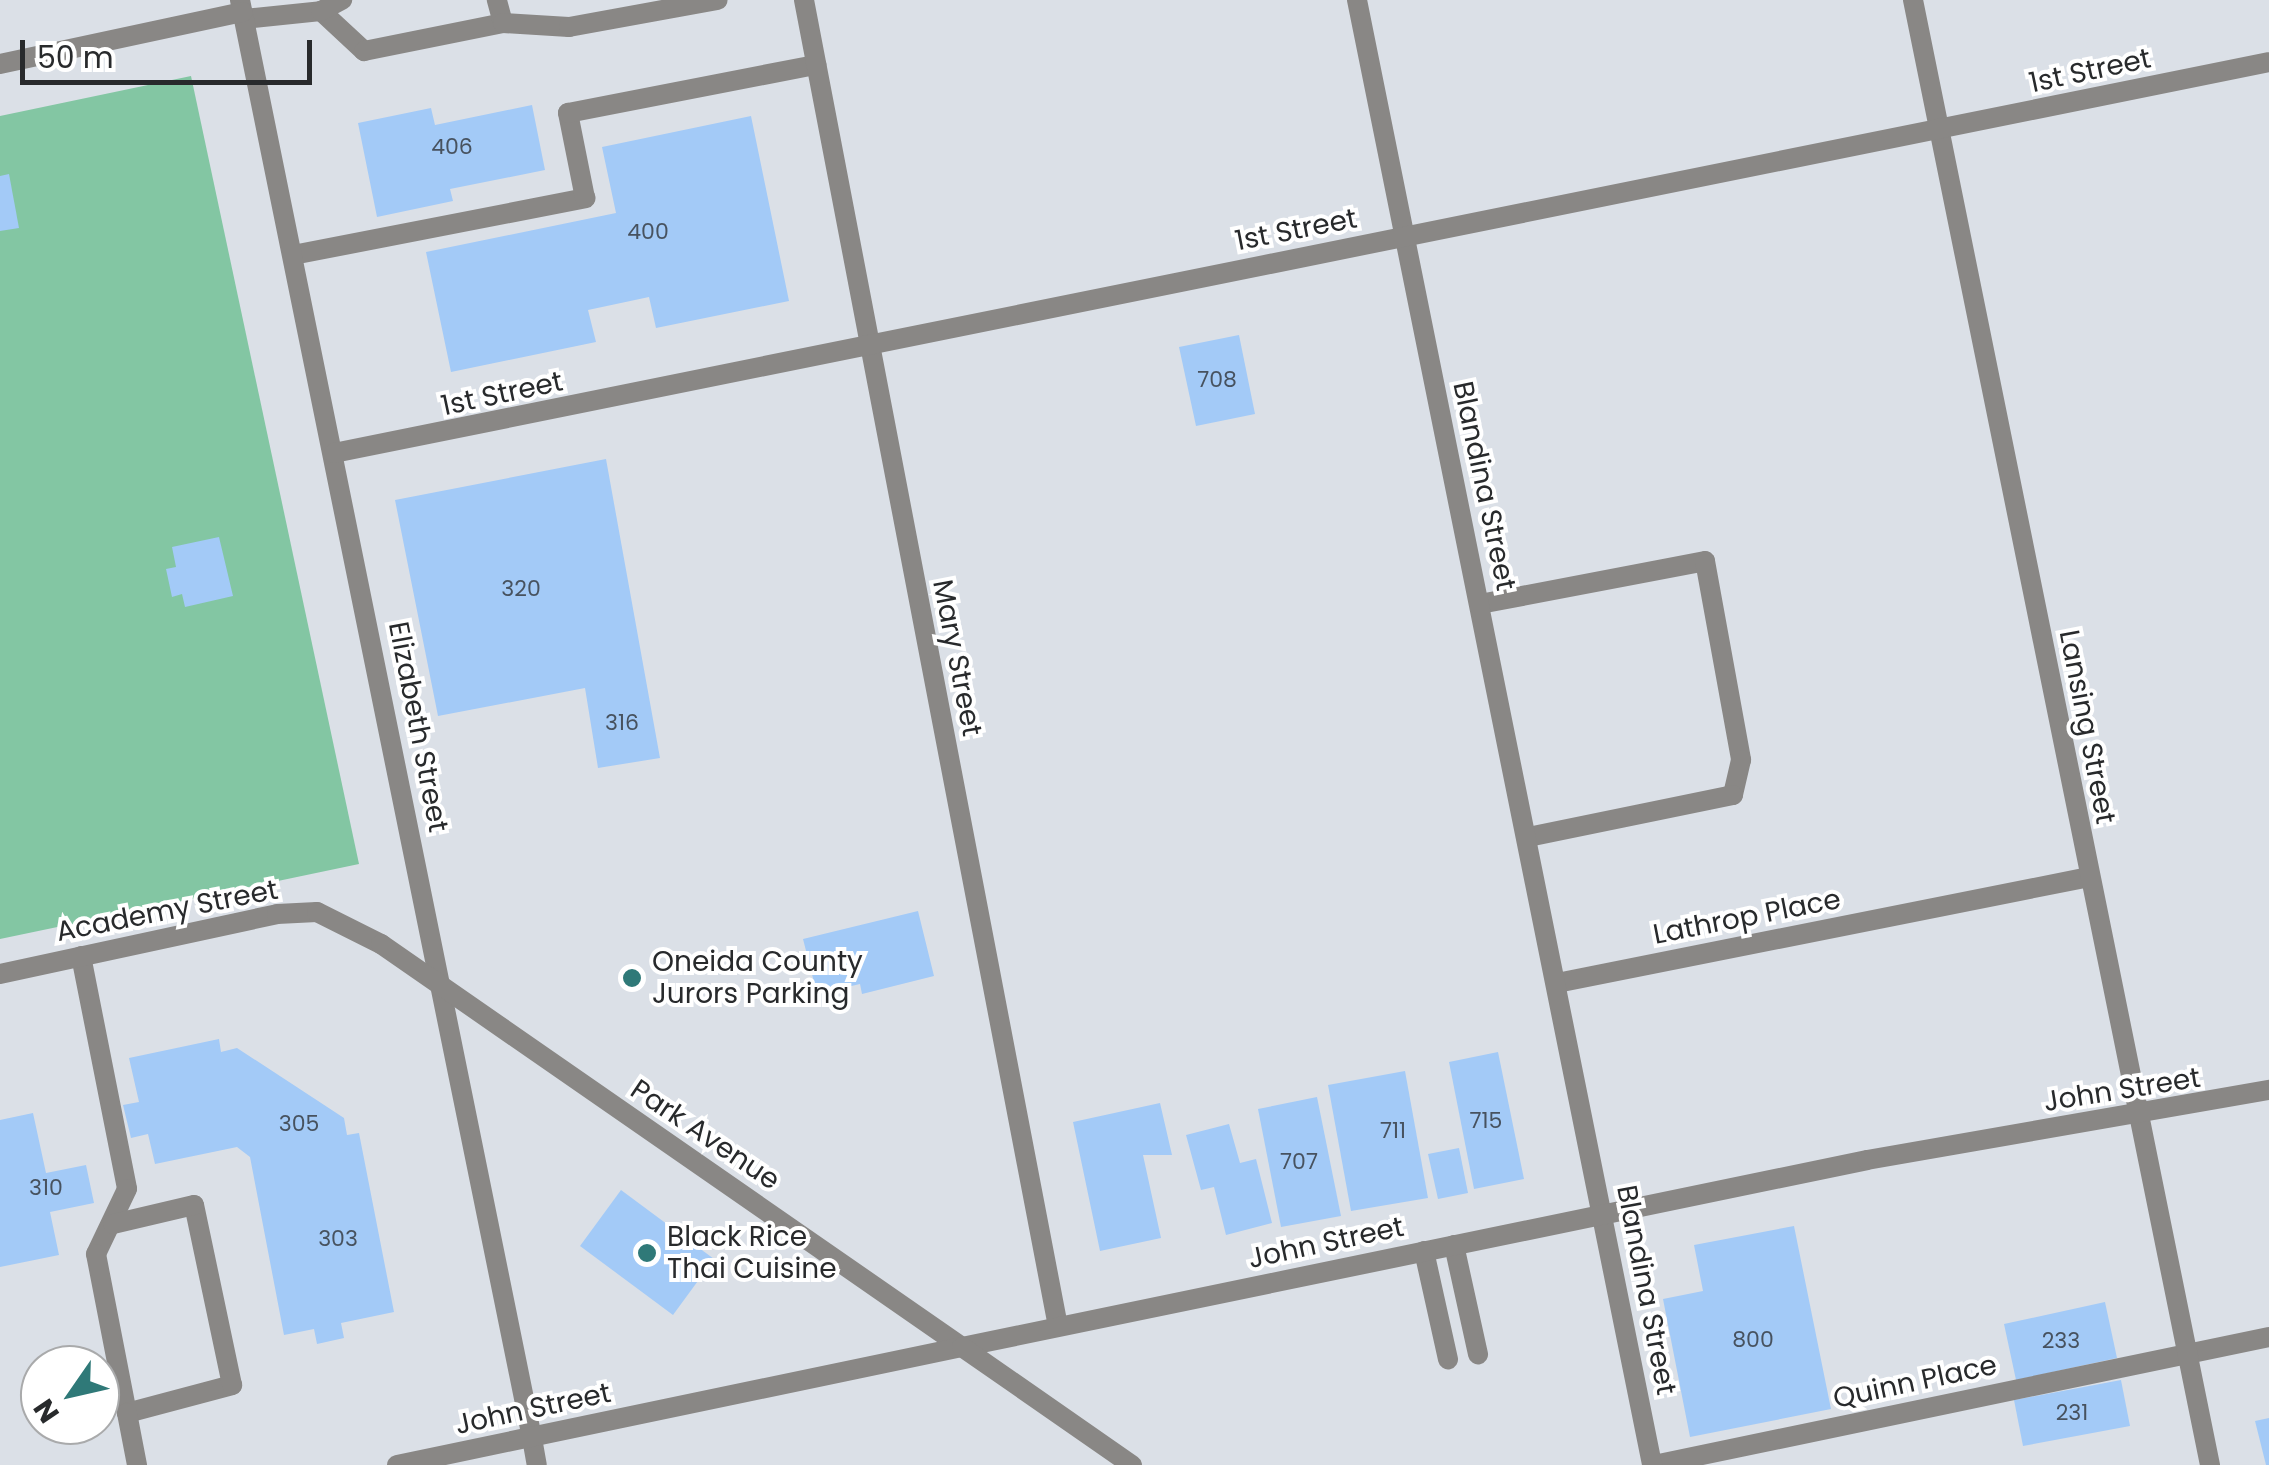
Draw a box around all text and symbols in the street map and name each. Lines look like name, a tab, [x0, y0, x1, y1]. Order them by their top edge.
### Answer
scale bar	[25, 20, 318, 82]
text: 50 m	[37, 36, 114, 79]
street label: 1st Street	[2026, 42, 2154, 100]
house number: 406	[431, 134, 473, 160]
street label: 1st Street	[1232, 202, 1360, 258]
house number: 400	[627, 219, 669, 245]
street label: 1st Street	[438, 365, 566, 423]
house number: 708	[1197, 367, 1237, 393]
street label: Blandina Street	[1445, 378, 1523, 594]
house number: 320	[501, 576, 541, 602]
street label: Mary Street	[925, 577, 989, 739]
street label: Elizabeth Street	[381, 619, 455, 835]
street label: Lansing Street	[2052, 627, 2122, 827]
house number: 316	[605, 710, 639, 736]
street label: Academy Street	[53, 873, 281, 949]
street label: Lathrop Place	[1650, 882, 1844, 952]
place label: Oneida County Jurors Parking	[652, 945, 863, 1011]
marker: Oneida County Jurors Parking	[621, 967, 643, 989]
street label: John Street	[2041, 1061, 2203, 1119]
street label: Park Avenue	[624, 1073, 786, 1197]
house number: 715	[1470, 1108, 1502, 1134]
house number: 305	[279, 1111, 319, 1137]
house number: 711	[1380, 1118, 1406, 1144]
house number: 707	[1280, 1149, 1318, 1175]
house number: 310	[29, 1175, 63, 1201]
street label: Blandina Street	[1609, 1182, 1683, 1398]
street label: John Street	[1245, 1210, 1407, 1276]
place label: Black Rice Thai Cuisine	[667, 1220, 837, 1286]
house number: 303	[318, 1226, 358, 1252]
marker: Black Rice Thai Cuisine	[636, 1242, 658, 1264]
house number: 800	[1732, 1327, 1774, 1353]
house number: 233	[2042, 1328, 2080, 1354]
north arrow	[20, 1345, 120, 1445]
street label: Quinn Place	[1830, 1348, 2000, 1416]
street label: John Street	[452, 1376, 614, 1442]
text: N	[24, 1391, 68, 1431]
house number: 231	[2056, 1400, 2088, 1426]

